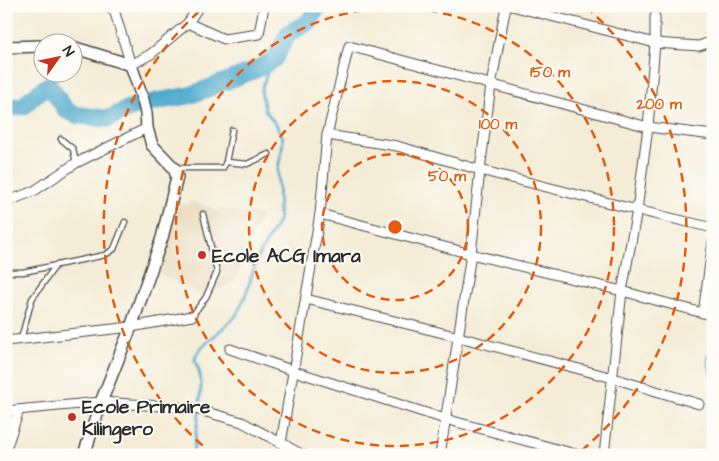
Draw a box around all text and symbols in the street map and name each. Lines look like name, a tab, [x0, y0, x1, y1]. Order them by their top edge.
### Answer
north arrow	[32, 32, 82, 82]
text: N	[57, 42, 79, 61]
text: 150 m	[530, 62, 570, 83]
text: 200 m	[635, 94, 682, 115]
text: 100 m	[479, 114, 518, 135]
text: 50 m	[428, 166, 466, 187]
centre of rings	[386, 218, 404, 236]
place label: Ecole ACG Imara	[212, 243, 361, 270]
marker: Ecole ACG Imara	[196, 249, 208, 261]
place label: Ecole Primaire Kilingero	[82, 394, 211, 444]
marker: Ecole Primaire Kilingero	[66, 411, 78, 423]

